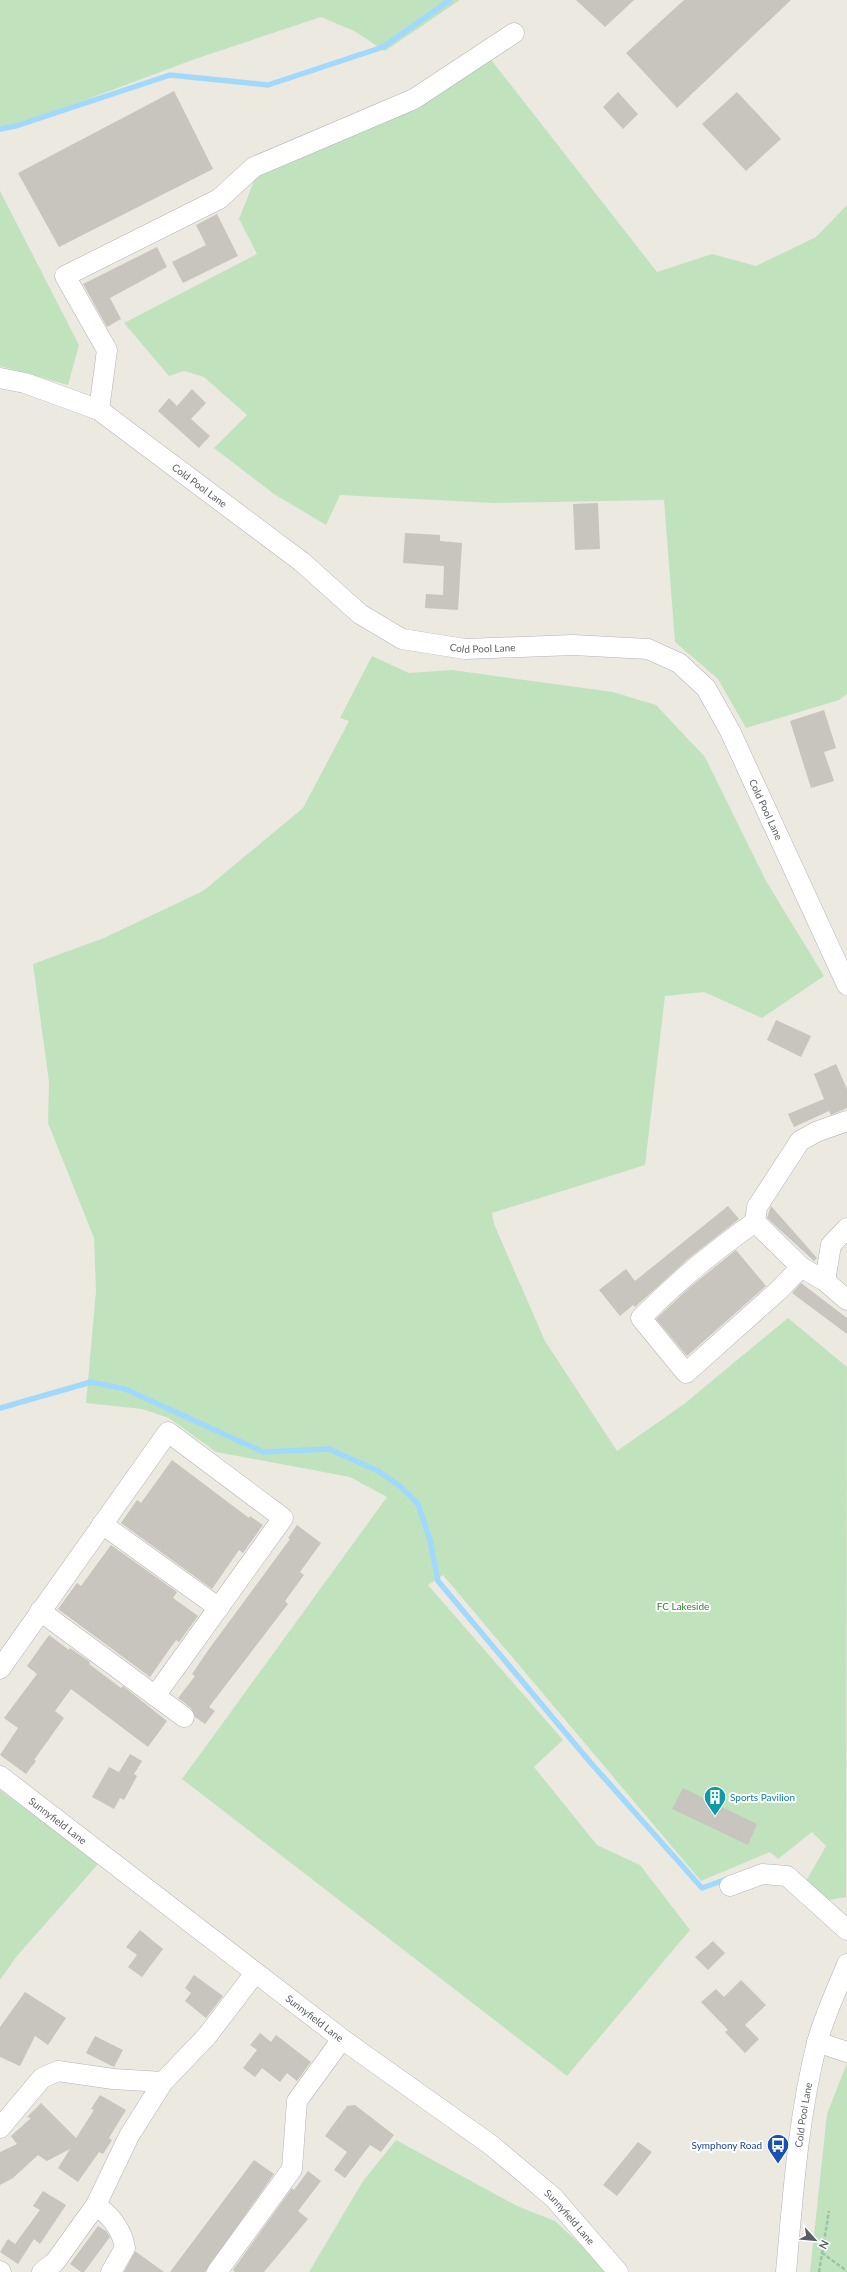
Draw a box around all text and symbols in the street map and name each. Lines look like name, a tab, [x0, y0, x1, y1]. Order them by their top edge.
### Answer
street label: Cold Pool Lane	[170, 461, 230, 510]
street label: Cold Pool Lane	[449, 641, 516, 655]
street label: Cold Pool Lane	[747, 777, 785, 842]
park label: FC Lakeside	[657, 1600, 709, 1612]
building icon: Sports Pavilion	[702, 1784, 728, 1817]
place label: Sports Pavilion	[730, 1791, 795, 1803]
street label: Sunnyfield Lane	[27, 1795, 89, 1846]
street label: Sunnyfield Lane	[283, 1992, 346, 2044]
street label: Cold Pool Lane	[792, 2081, 814, 2148]
bus stop icon: Symphony Road	[765, 2132, 791, 2165]
place label: Symphony Road	[691, 2139, 762, 2151]
street label: Sunnyfield Lane	[542, 2187, 597, 2247]
north arrow	[795, 2220, 835, 2260]
text: N	[817, 2238, 832, 2251]

